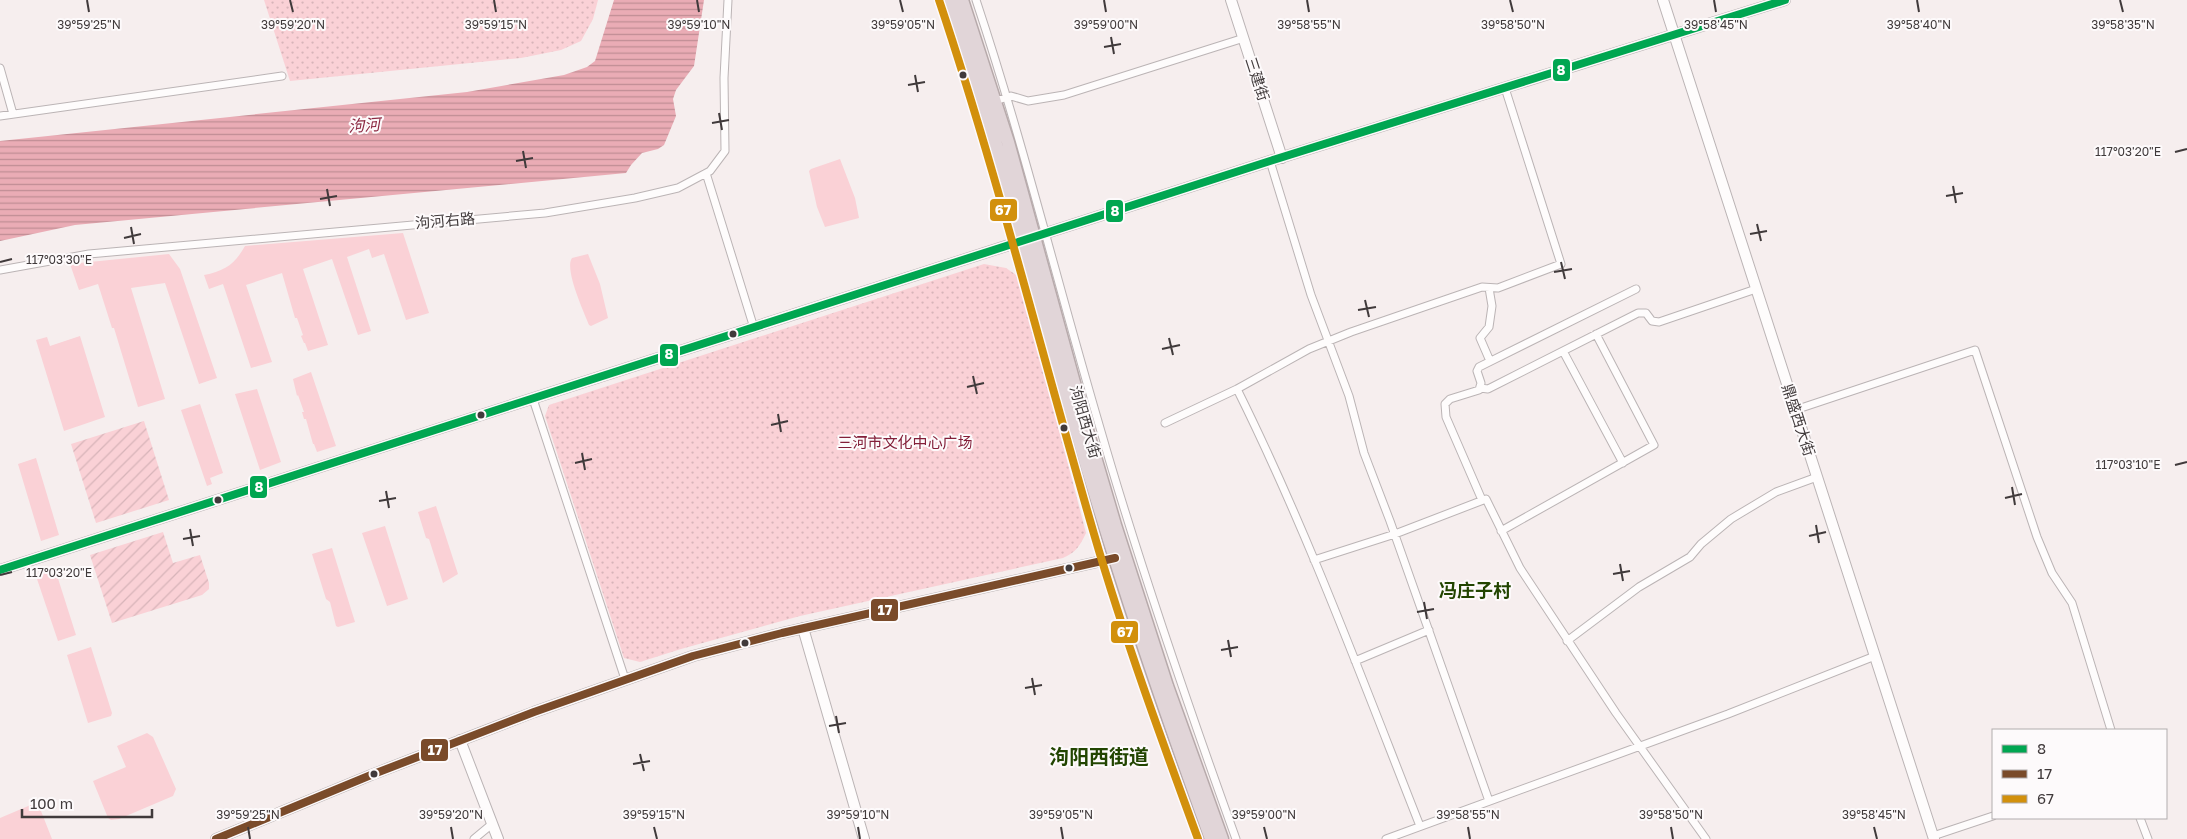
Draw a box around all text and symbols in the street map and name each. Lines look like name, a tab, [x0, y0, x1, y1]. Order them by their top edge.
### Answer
text: 39°59'25"N	[57, 17, 121, 32]
text: 39°59'20"N	[261, 17, 325, 32]
text: 39°59'15"N	[465, 17, 527, 32]
text: 39°59'10"N	[668, 17, 730, 32]
text: 39°59'05"N	[871, 17, 935, 32]
text: 39°59'00"N	[1074, 17, 1138, 32]
text: 39°58'55"N	[1277, 17, 1341, 32]
text: 39°58'50"N	[1481, 17, 1545, 32]
text: 39°58'45"N	[1684, 17, 1748, 32]
text: 39°58'40"N	[1887, 17, 1951, 32]
text: 39°58'35"N	[2091, 17, 2155, 32]
street label: 三建街	[1242, 55, 1273, 103]
line badge: 8	[1552, 58, 1571, 82]
text: 8	[1557, 61, 1566, 78]
unlabelled marker	[958, 70, 968, 80]
water label: 泃河	[347, 114, 384, 136]
text: 117°03'20"E	[2095, 144, 2161, 159]
line badge: 67	[989, 198, 1018, 222]
line badge: 8	[1105, 199, 1124, 223]
text: 67	[995, 201, 1012, 218]
text: 8	[1111, 202, 1120, 219]
street label: 泃河右路	[414, 208, 476, 232]
text: 117°03'30"E	[26, 252, 92, 267]
unlabelled marker	[728, 329, 738, 339]
line badge: 8	[659, 343, 679, 367]
text: 8	[665, 345, 674, 362]
street label: 鼎盛西大街	[1779, 381, 1819, 458]
street label: 泃阳西大街	[1067, 383, 1105, 460]
unlabelled marker	[476, 410, 486, 420]
unlabelled marker	[1059, 423, 1069, 433]
park label: 三河市文化中心广场	[837, 433, 973, 451]
text: 117°03'10"E	[2095, 457, 2161, 472]
line badge: 8	[249, 475, 268, 499]
text: 8	[255, 478, 264, 495]
unlabelled marker	[213, 495, 223, 505]
unlabelled marker	[1064, 563, 1074, 573]
text: 117°03'20"E	[26, 565, 92, 580]
district label: 冯庄子村	[1439, 579, 1511, 601]
line badge: 17	[870, 598, 899, 622]
text: 17	[878, 601, 893, 618]
line badge: 67	[1110, 620, 1139, 644]
text: 67	[1117, 623, 1134, 640]
unlabelled marker	[740, 638, 750, 648]
legend	[1992, 729, 2167, 819]
line badge: 17	[420, 738, 449, 762]
text: 8	[2037, 739, 2046, 757]
text: 17	[428, 741, 443, 758]
district label: 泃阳西街道	[1049, 744, 1149, 768]
text: 17	[2037, 764, 2052, 782]
unlabelled marker	[369, 769, 379, 779]
scale bar	[22, 786, 152, 818]
text: 67	[2037, 789, 2054, 807]
text: 100 m	[30, 794, 73, 812]
text: 39°59'25"N	[216, 807, 280, 822]
text: 39°59'20"N	[419, 807, 483, 822]
text: 39°59'15"N	[623, 807, 685, 822]
text: 39°59'10"N	[827, 807, 889, 822]
text: 39°59'05"N	[1029, 807, 1093, 822]
text: 39°59'00"N	[1232, 807, 1296, 822]
text: 39°58'55"N	[1436, 807, 1500, 822]
text: 39°58'50"N	[1639, 807, 1703, 822]
text: 39°58'45"N	[1842, 807, 1906, 822]

